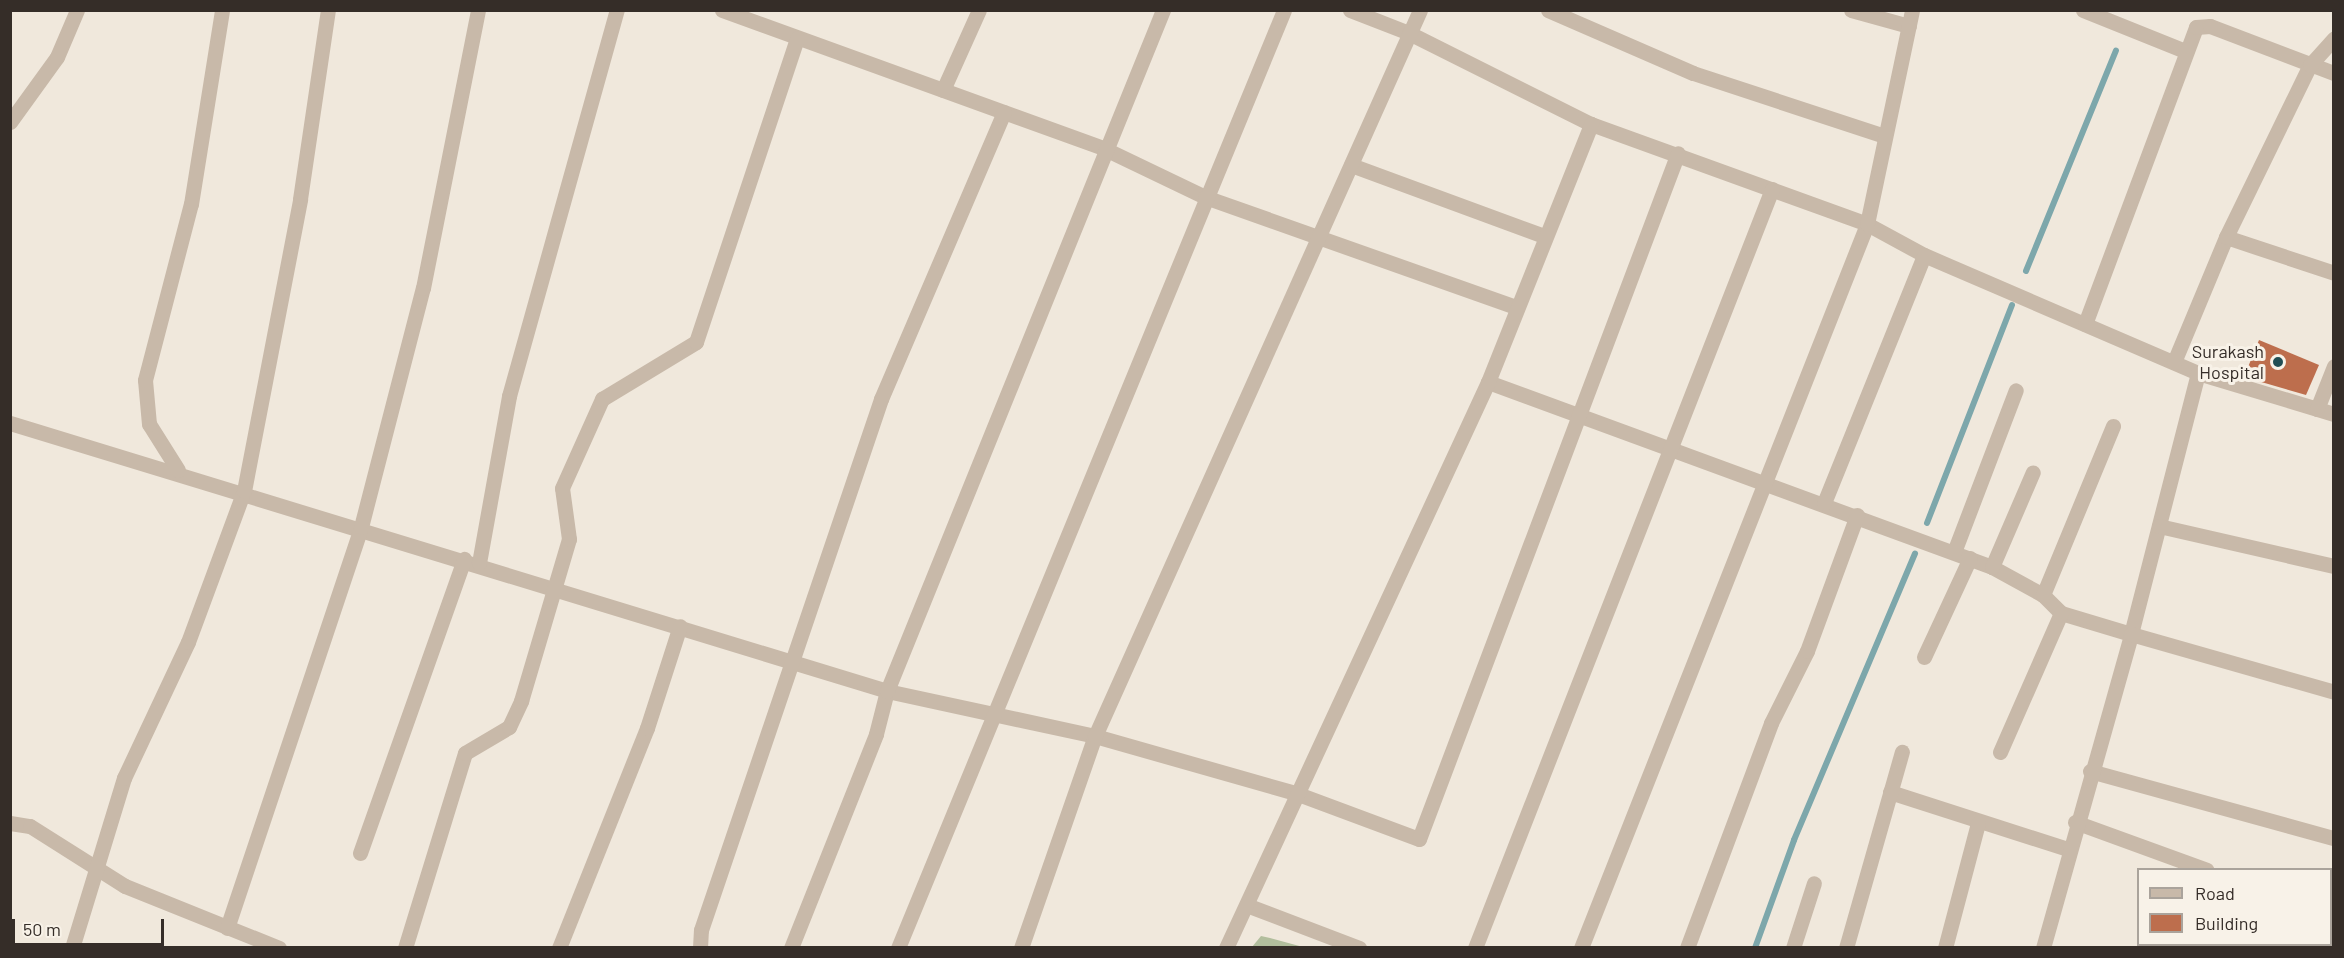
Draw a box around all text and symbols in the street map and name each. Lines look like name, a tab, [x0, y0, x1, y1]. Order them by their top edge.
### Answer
place label: Surakash Hospital	[2192, 341, 2264, 384]
marker: Surakash Hospital	[2269, 353, 2287, 371]
legend	[2137, 868, 2332, 946]
text: Road	[2195, 882, 2235, 904]
scale bar	[15, 907, 166, 945]
text: Building	[2195, 912, 2258, 934]
text: 50 m	[23, 918, 61, 940]

